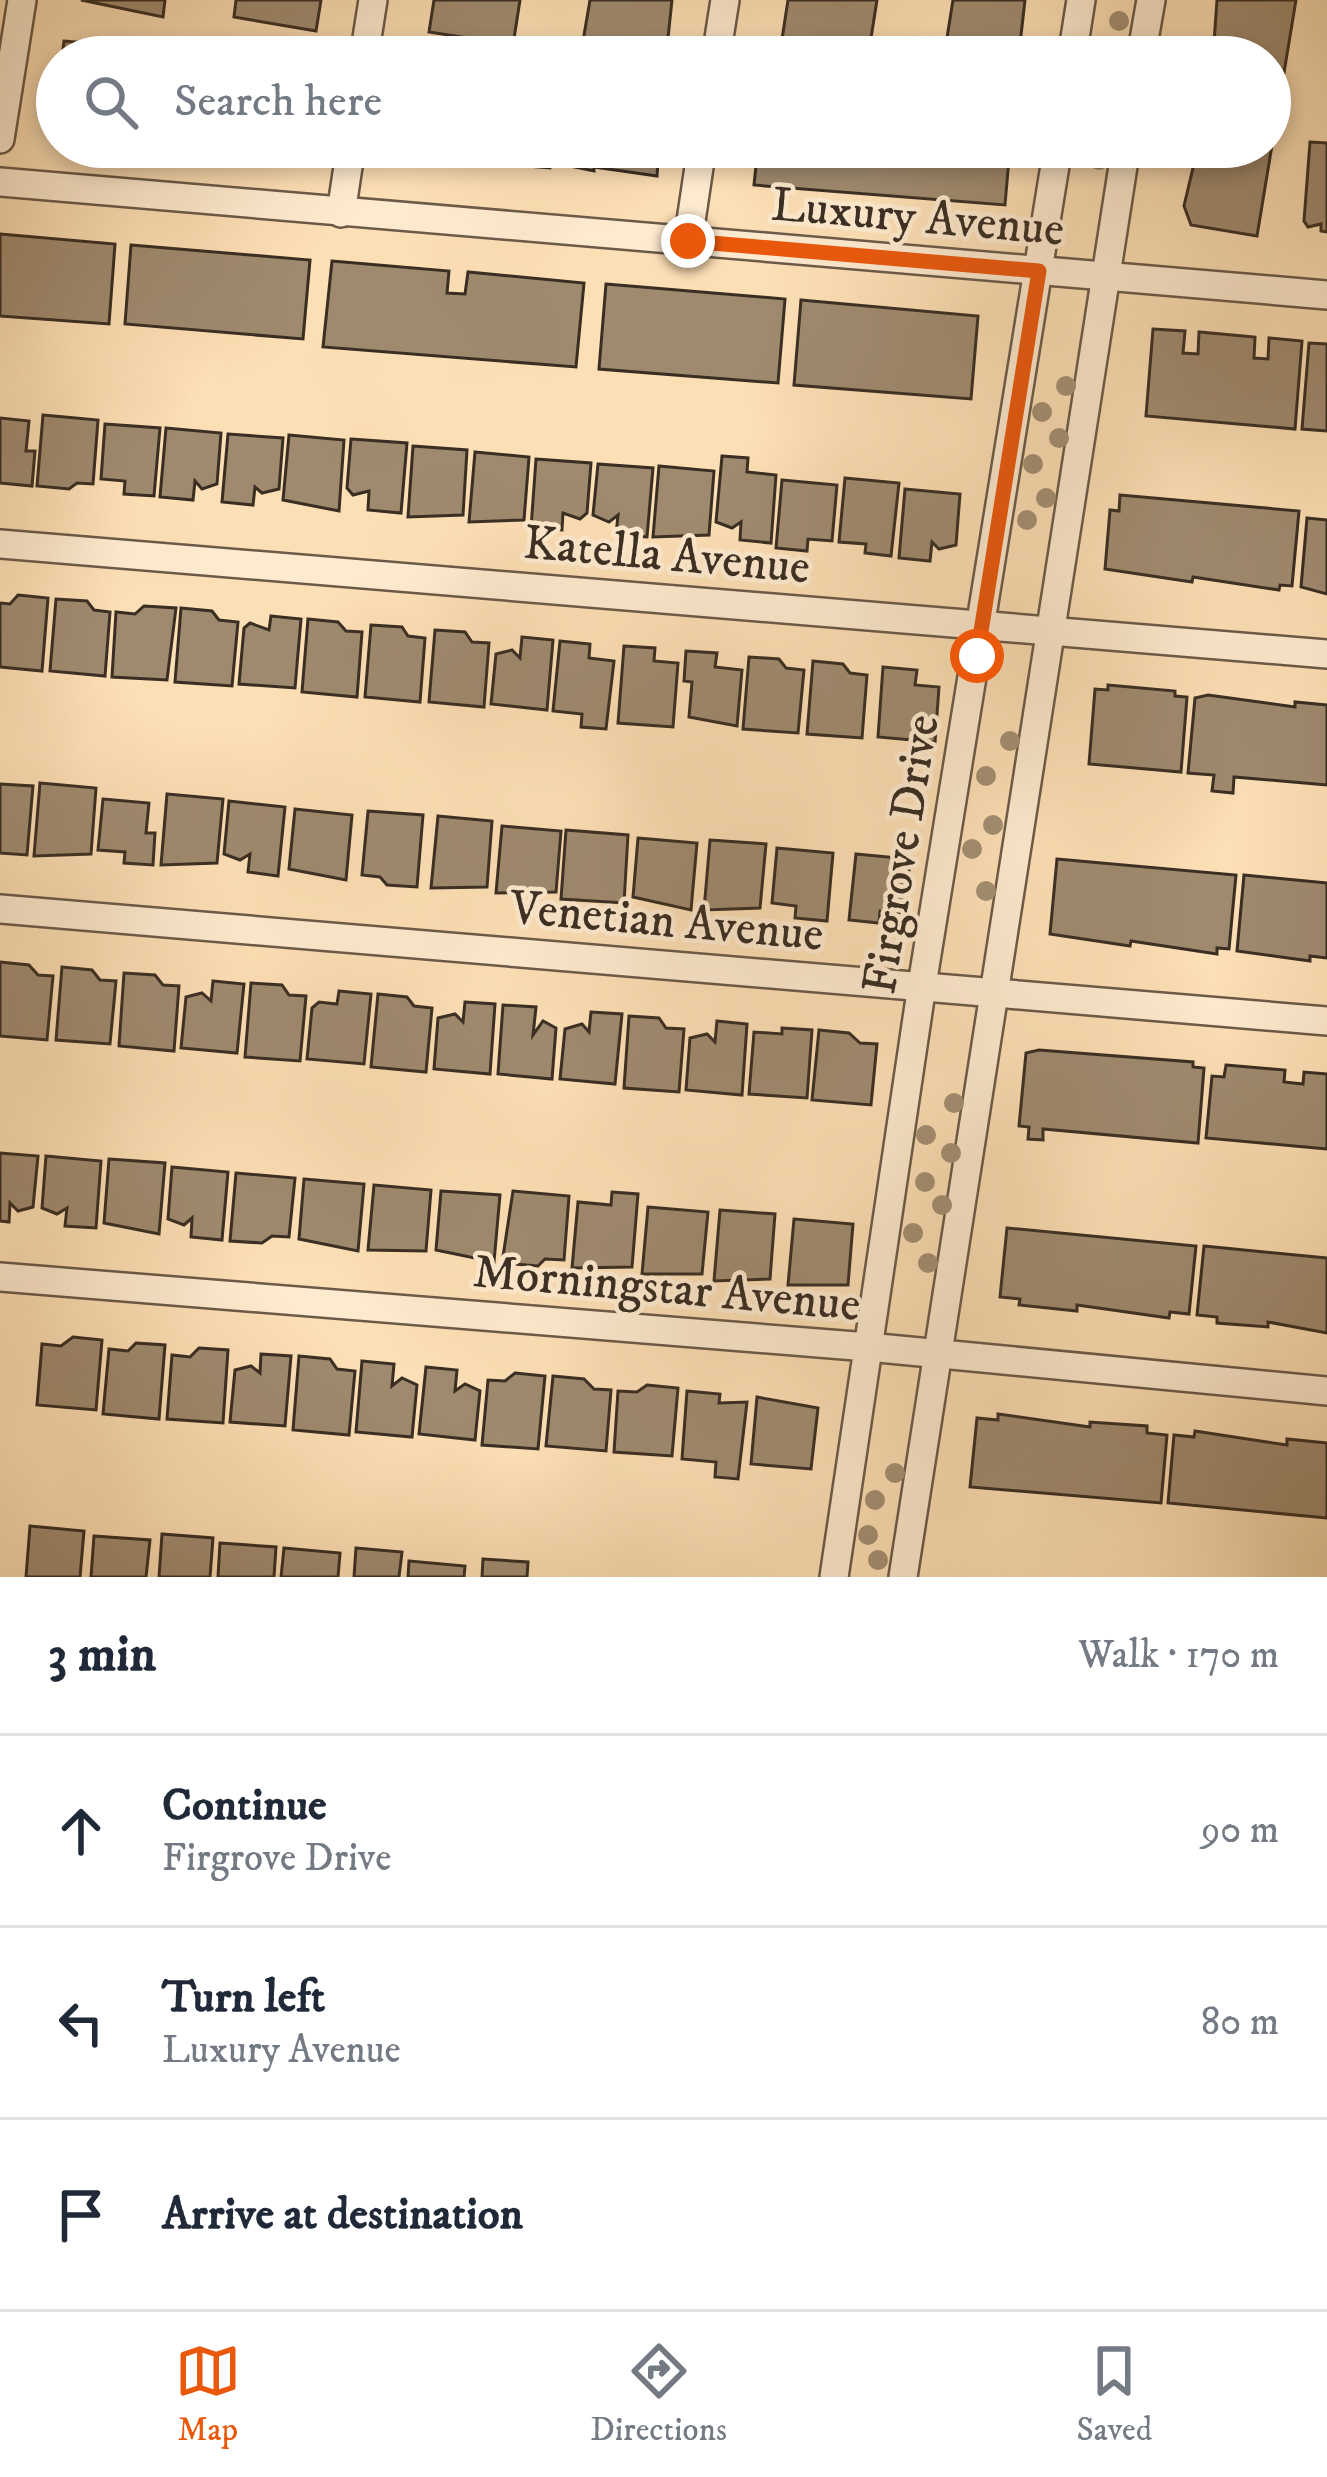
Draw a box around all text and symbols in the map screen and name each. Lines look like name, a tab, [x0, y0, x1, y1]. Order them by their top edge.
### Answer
search box	[36, 36, 1291, 168]
icon: search	[78, 69, 144, 135]
text: Search here	[174, 74, 382, 130]
street label: Luxury Avenue	[769, 175, 1067, 261]
route end	[661, 214, 715, 268]
street label: Katella Avenue	[521, 514, 812, 598]
route start	[950, 629, 1004, 683]
street label: Firgrove Drive	[850, 710, 954, 999]
street label: Venetian Avenue	[507, 878, 826, 966]
street label: Morningstar Avenue	[471, 1242, 863, 1336]
text: 3 min	[48, 1623, 156, 1687]
text: Walk · 170 m	[1078, 1631, 1279, 1680]
text: Continue	[162, 1778, 327, 1834]
icon: ahead	[48, 1798, 114, 1864]
text: 90 m	[1201, 1806, 1279, 1855]
text: Firgrove Drive	[162, 1834, 391, 1883]
text: Turn left	[162, 1970, 325, 2026]
icon: left	[48, 1990, 114, 2056]
text: 80 m	[1201, 1998, 1279, 2047]
text: Luxury Avenue	[162, 2026, 401, 2075]
icon: arrive	[48, 2182, 114, 2248]
text: Arrive at destination	[162, 2187, 523, 2243]
tab: Map	[175, 2338, 241, 2451]
tab: Directions	[590, 2338, 727, 2451]
tab: Saved	[1076, 2338, 1152, 2451]

